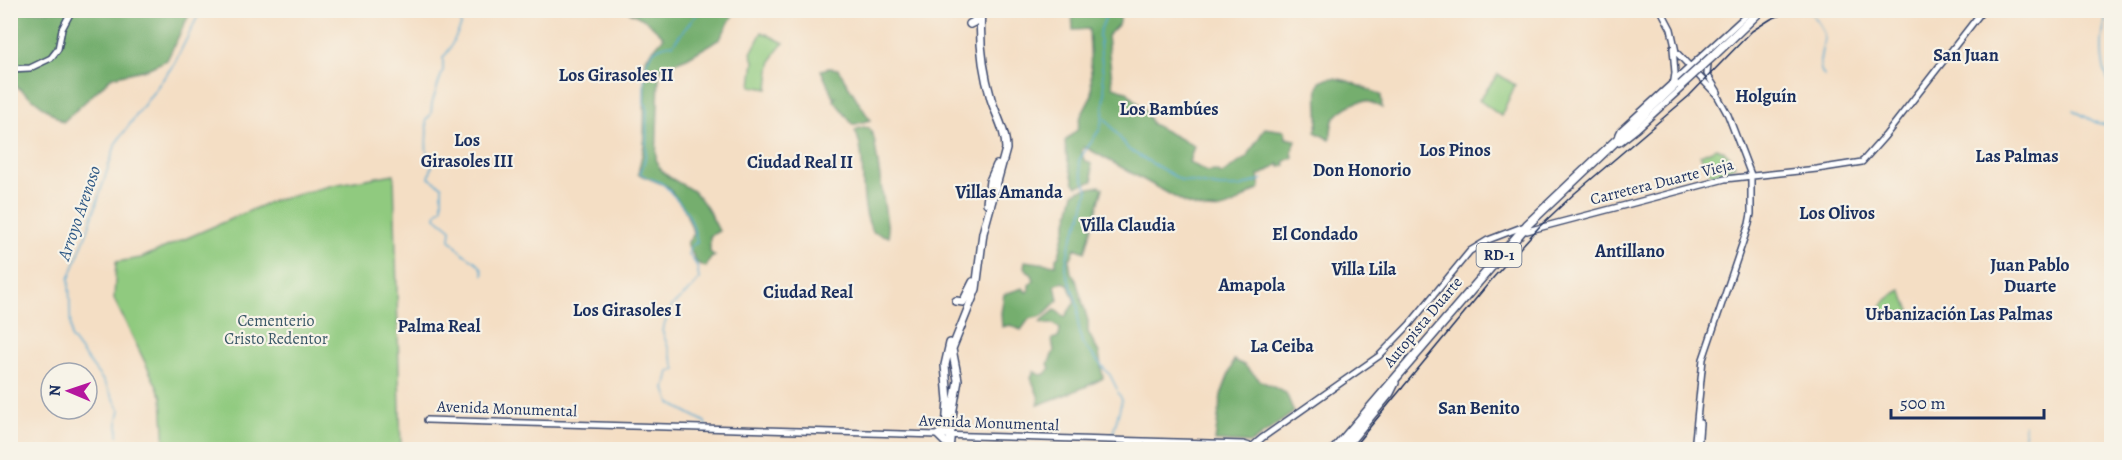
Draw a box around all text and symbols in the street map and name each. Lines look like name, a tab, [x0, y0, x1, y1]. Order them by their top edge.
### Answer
district label: San Juan	[1933, 43, 1999, 67]
district label: Los Girasoles II	[558, 63, 674, 87]
district label: Holguín	[1735, 84, 1797, 108]
district label: Los Bambúes	[1119, 97, 1219, 121]
district label: Los Girasoles III	[421, 128, 513, 173]
district label: Los Pinos	[1419, 138, 1491, 162]
district label: Las Palmas	[1975, 144, 2059, 168]
district label: Ciudad Real II	[747, 150, 853, 174]
street label: Carretera Duarte Vieja	[1588, 153, 1737, 210]
district label: Don Honorio	[1313, 158, 1411, 182]
water label: Arroyo Arenoso	[51, 162, 106, 265]
district label: Villas Amanda	[954, 180, 1063, 204]
district label: Los Olivos	[1799, 201, 1875, 225]
district label: Villa Claudia	[1080, 213, 1176, 237]
district label: El Condado	[1272, 222, 1358, 246]
district label: Antillano	[1594, 239, 1665, 263]
road number: RD-1	[1476, 243, 1522, 267]
district label: Juan Pablo Duarte	[1990, 253, 2070, 298]
district label: Villa Lila	[1330, 257, 1397, 281]
street label: Autopista Duarte	[1378, 272, 1467, 373]
district label: Amapola	[1217, 273, 1286, 297]
district label: Ciudad Real	[763, 280, 853, 304]
district label: Los Girasoles I	[573, 298, 681, 322]
district label: Urbanización Las Palmas	[1865, 302, 2053, 326]
park label: Cementerio Cristo Redentor	[224, 310, 328, 350]
district label: Palma Real	[397, 314, 481, 338]
district label: La Ceiba	[1250, 334, 1314, 358]
north arrow	[39, 361, 99, 421]
scale bar	[1891, 382, 2044, 420]
text: N	[44, 384, 66, 397]
text: 500 m	[1900, 391, 1945, 415]
street label: Avenida Monumental	[436, 396, 577, 422]
district label: San Benito	[1438, 396, 1520, 420]
street label: Avenida Monumental	[918, 410, 1059, 436]

